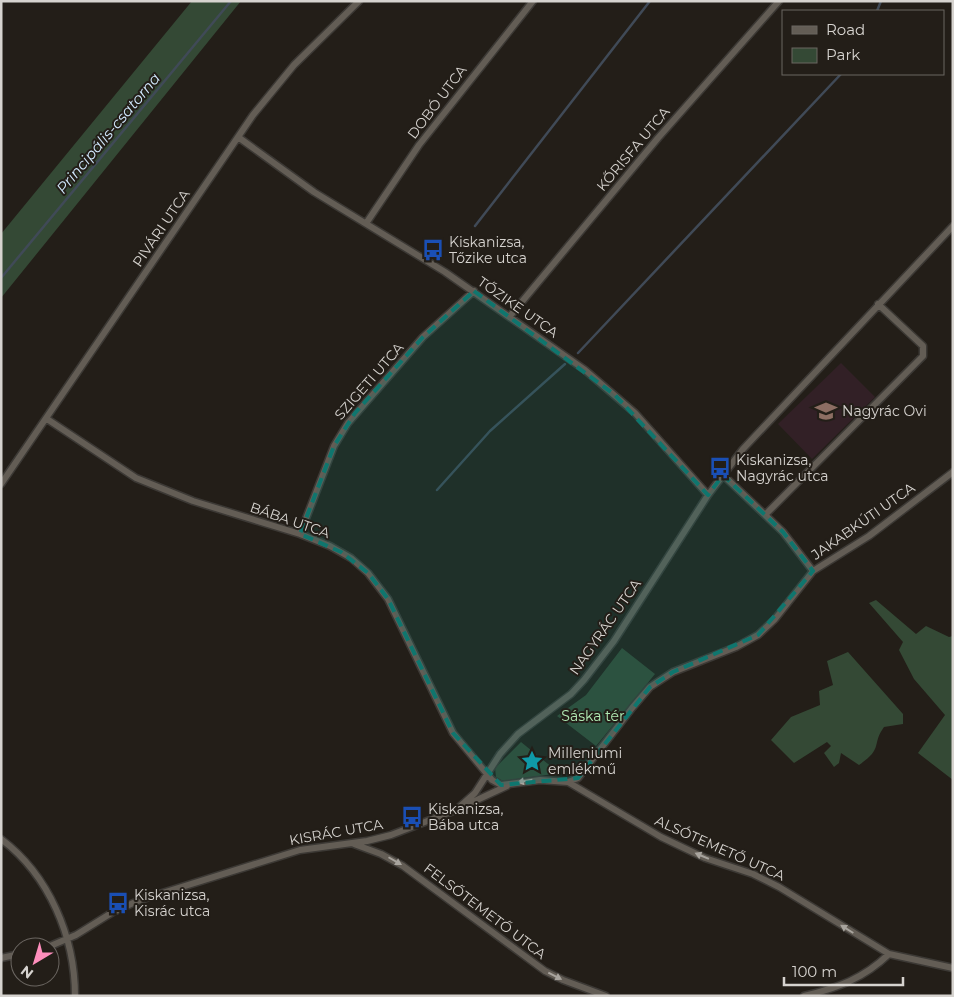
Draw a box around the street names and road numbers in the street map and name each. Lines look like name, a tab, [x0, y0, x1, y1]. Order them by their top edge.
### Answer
street label: DOBÓ UTCA	[403, 61, 471, 142]
street label: KŐRISFA UTCA	[592, 102, 674, 195]
street label: PIVÁRI UTCA	[128, 185, 194, 270]
street label: TŐZIKE UTCA	[474, 273, 563, 342]
street label: SZIGETI UTCA	[331, 338, 408, 423]
street label: JAKABKÚTI UTCA	[807, 478, 919, 564]
street label: BÁBA UTCA	[248, 498, 333, 542]
street label: NAGYRÁC UTCA	[565, 575, 645, 678]
street label: ALSÓTEMETŐ UTCA	[652, 811, 789, 885]
street label: KISRÁC UTCA	[288, 815, 385, 849]
street label: FELSŐTEMETŐ UTCA	[420, 859, 550, 963]

